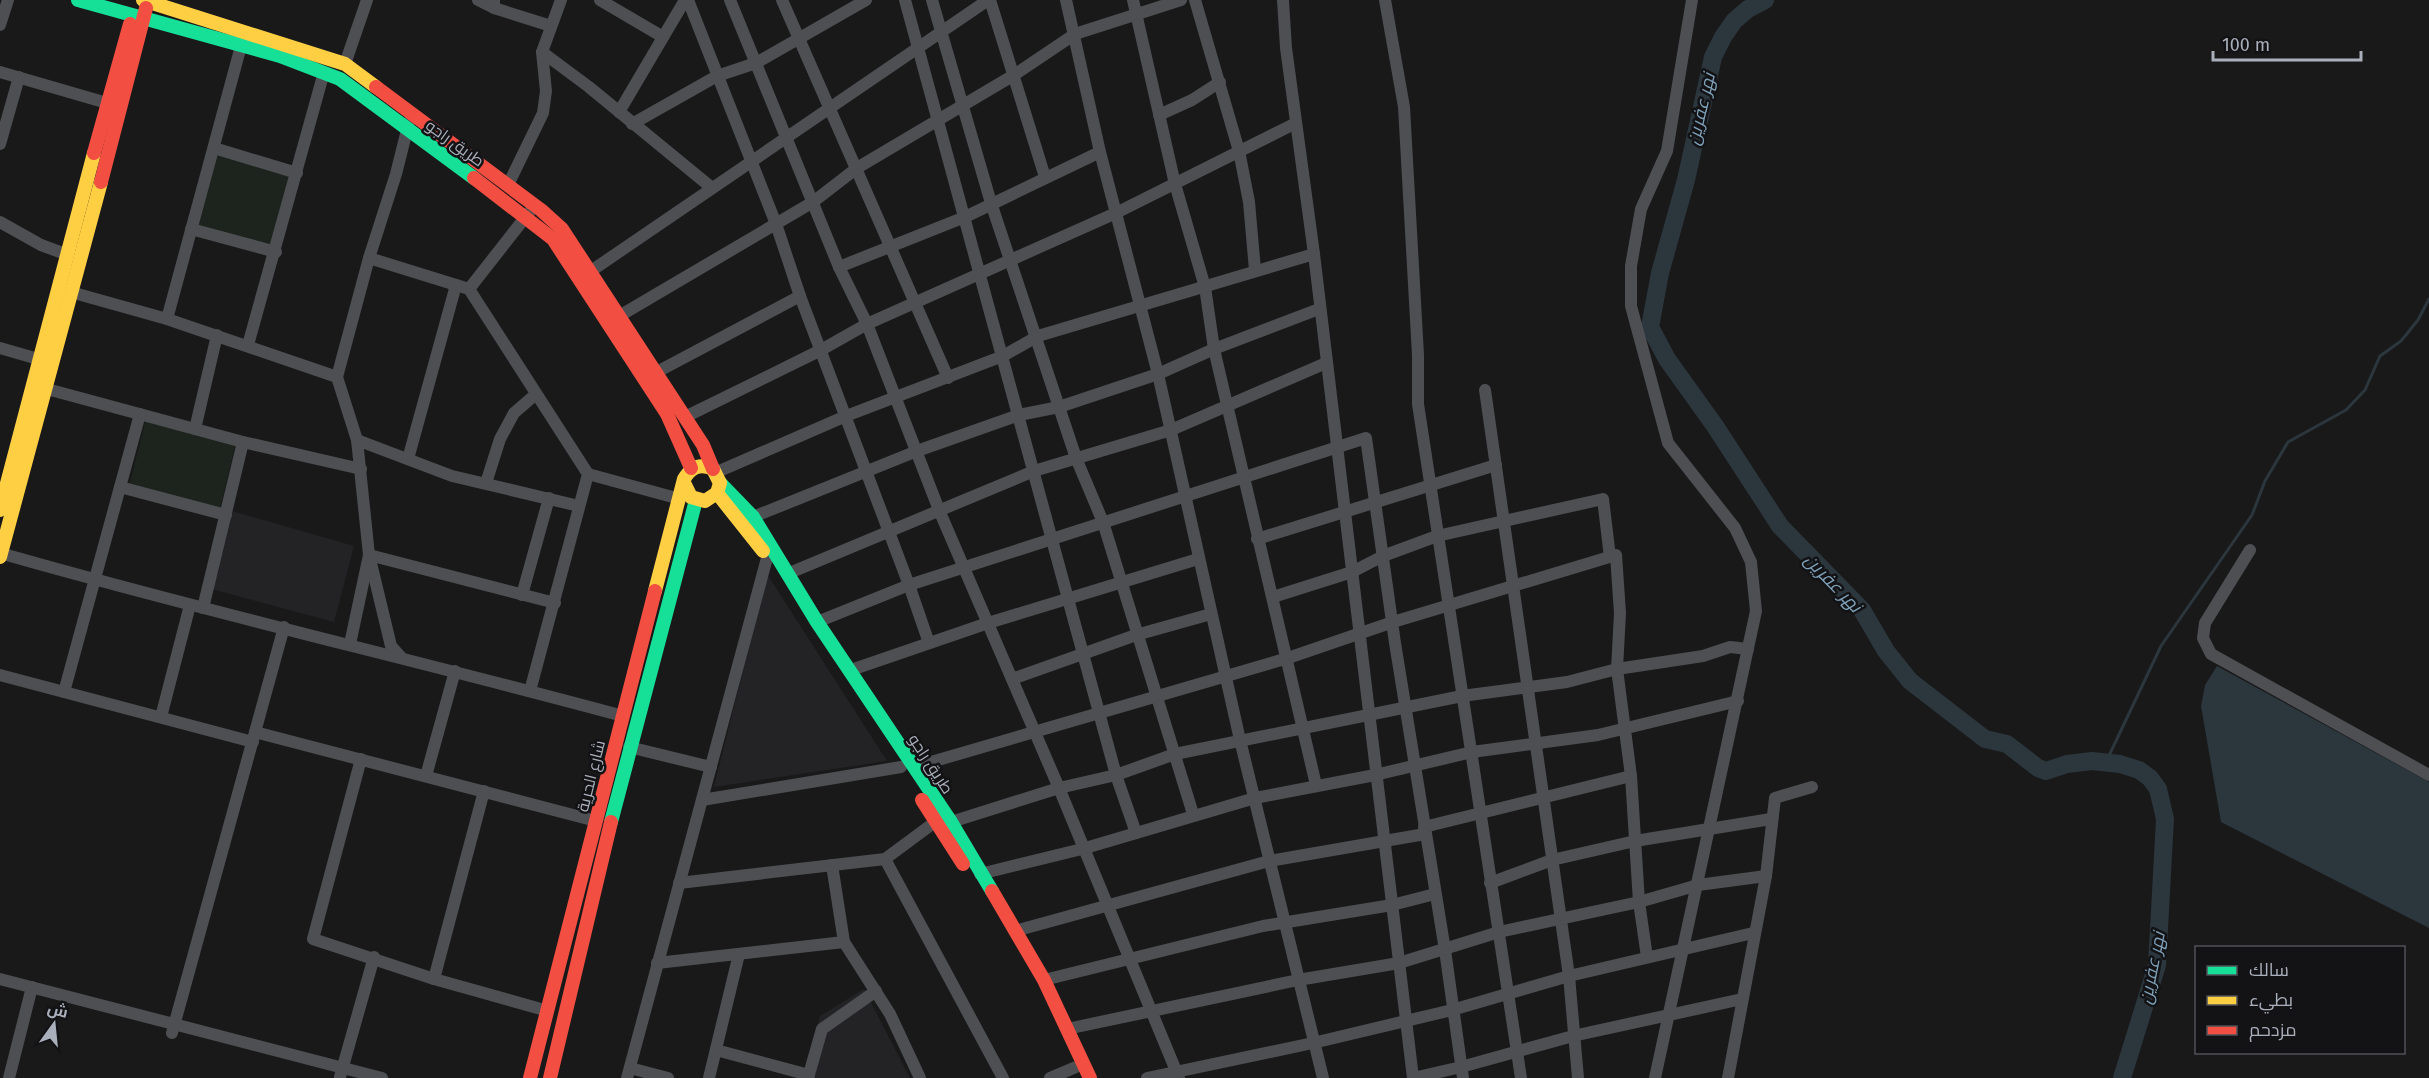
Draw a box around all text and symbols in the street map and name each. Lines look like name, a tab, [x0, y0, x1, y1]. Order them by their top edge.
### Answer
scale bar	[2213, 24, 2362, 62]
text: 100 m	[2222, 34, 2270, 56]
water label: نهر عفرين	[1682, 69, 1720, 147]
street label: طريق راجو	[422, 115, 488, 171]
water label: نهر عفرين	[1800, 549, 1868, 619]
street label: طريق راجو	[904, 731, 957, 798]
street label: شارع الحرية	[573, 738, 611, 814]
water label: نهر عفرين	[2134, 928, 2170, 1006]
legend	[2195, 946, 2405, 1054]
text: سالك	[2249, 959, 2289, 981]
text: بطيء	[2249, 989, 2293, 1014]
north arrow	[24, 994, 84, 1054]
text: ش	[45, 998, 70, 1022]
text: مزدحم	[2249, 1019, 2297, 1042]

